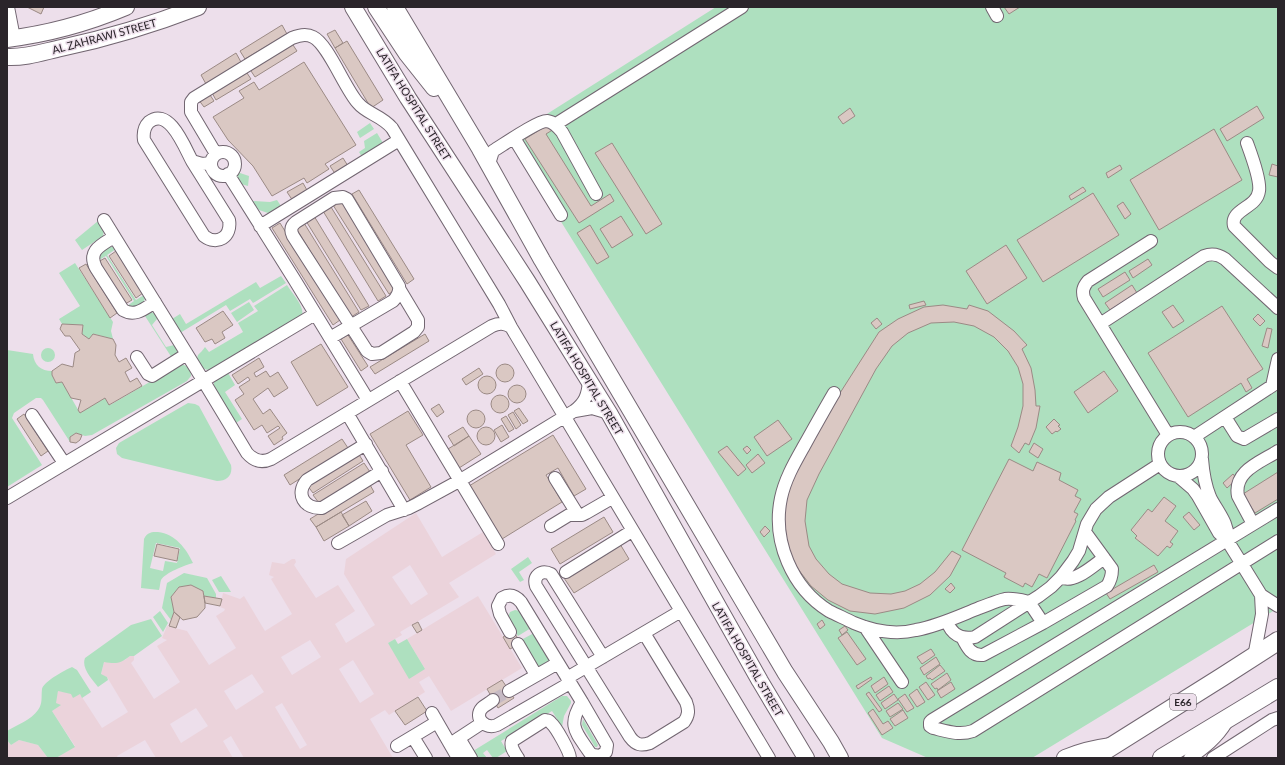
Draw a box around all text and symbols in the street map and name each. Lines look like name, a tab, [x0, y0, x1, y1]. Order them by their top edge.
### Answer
street label: AL ZAHRAWI STREET	[50, 16, 158, 56]
street label: LATIFA HOSPITAL STREET	[374, 45, 454, 163]
street label: LATIFA HOSPITAL STREET	[548, 319, 626, 438]
street label: LATIFA HOSPITAL STREET	[710, 599, 786, 719]
road number: E66	[1170, 694, 1196, 710]

